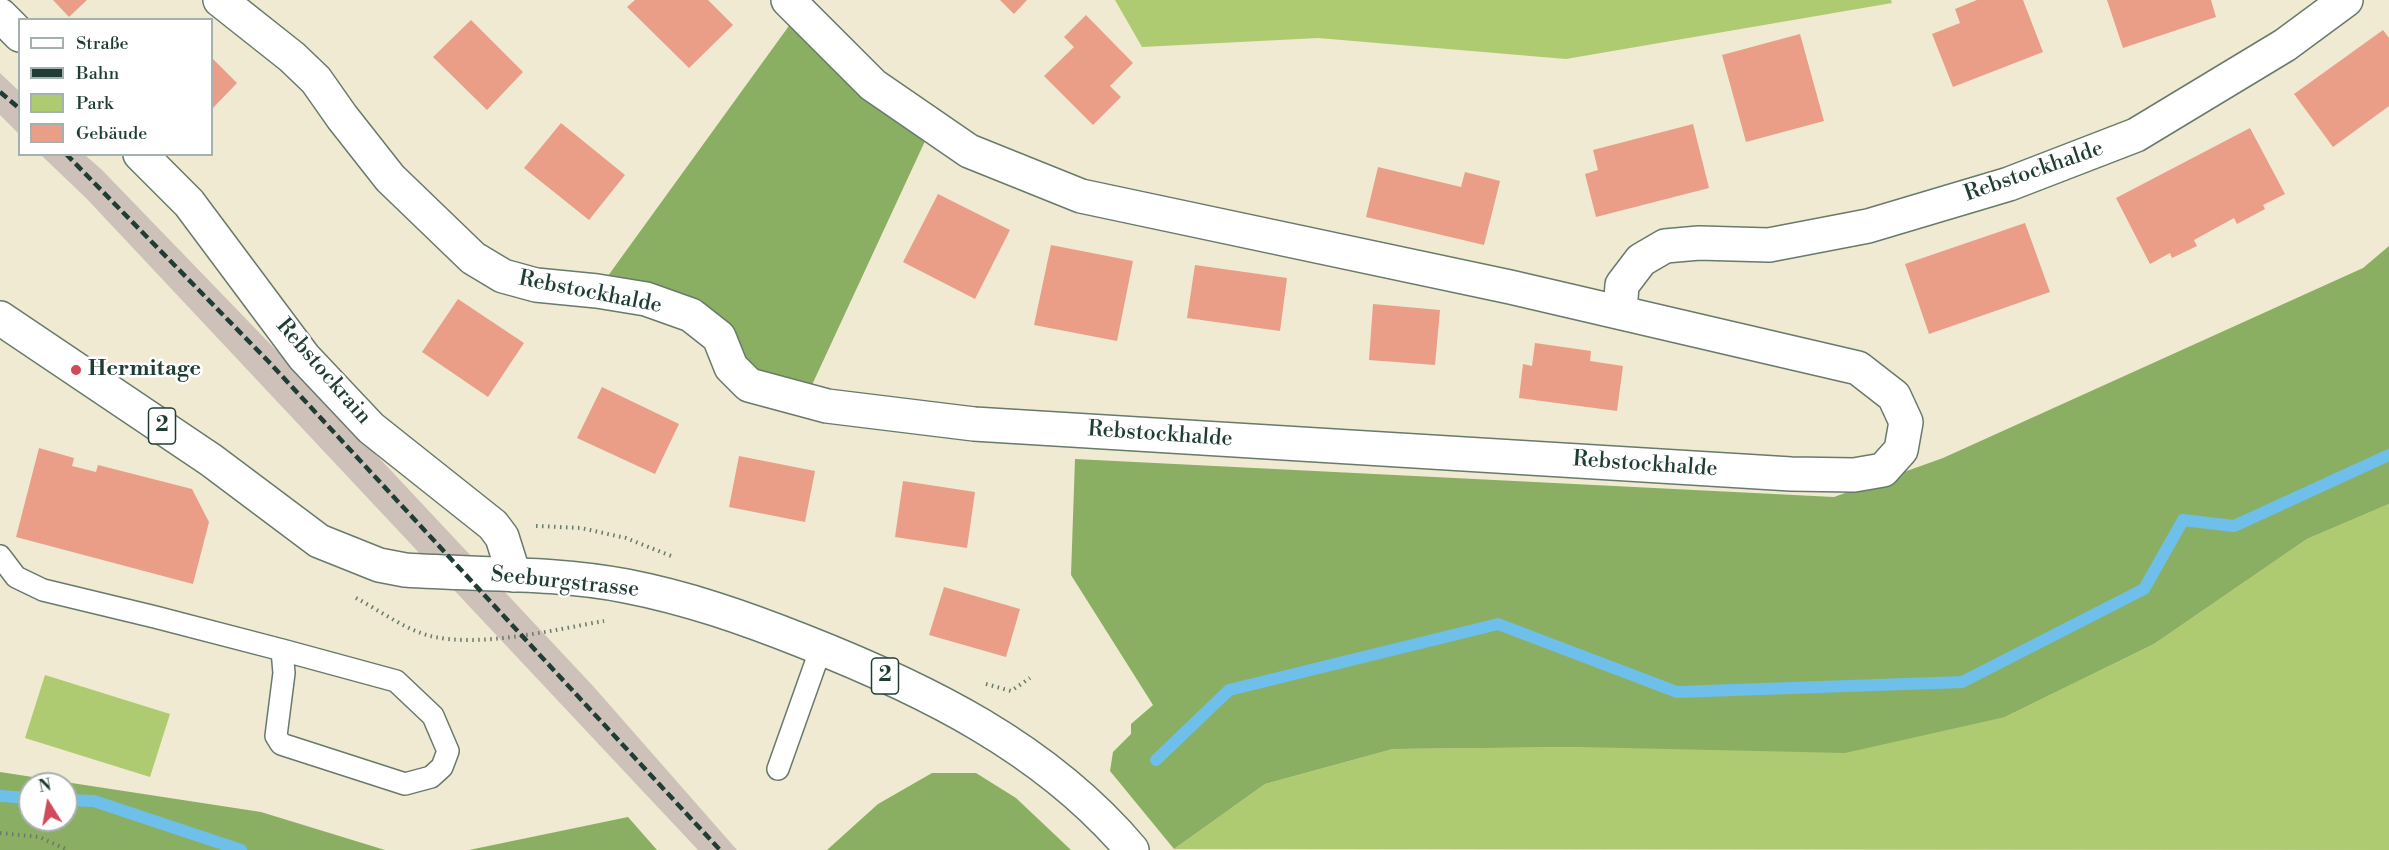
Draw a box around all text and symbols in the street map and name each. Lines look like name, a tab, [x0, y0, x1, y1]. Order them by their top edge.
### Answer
legend	[18, 18, 213, 156]
text: Straße	[76, 32, 129, 55]
text: Bahn	[76, 62, 119, 85]
text: Park	[76, 92, 113, 115]
text: Gebäude	[76, 122, 147, 145]
street label: Rebstockhalde	[1961, 136, 2107, 208]
street label: Rebstockhalde	[516, 266, 664, 320]
street label: Rebstockrain	[270, 314, 376, 430]
place label: Hermitage	[88, 357, 201, 383]
marker: Hermitage	[69, 363, 83, 377]
road number: 2	[148, 408, 176, 444]
street label: Rebstockhalde	[1087, 417, 1233, 453]
street label: Rebstockhalde	[1572, 447, 1718, 483]
street label: Seeburgstrasse	[489, 562, 641, 604]
road number: 2	[872, 658, 898, 694]
north arrow	[18, 772, 78, 832]
text: N	[37, 775, 53, 797]

